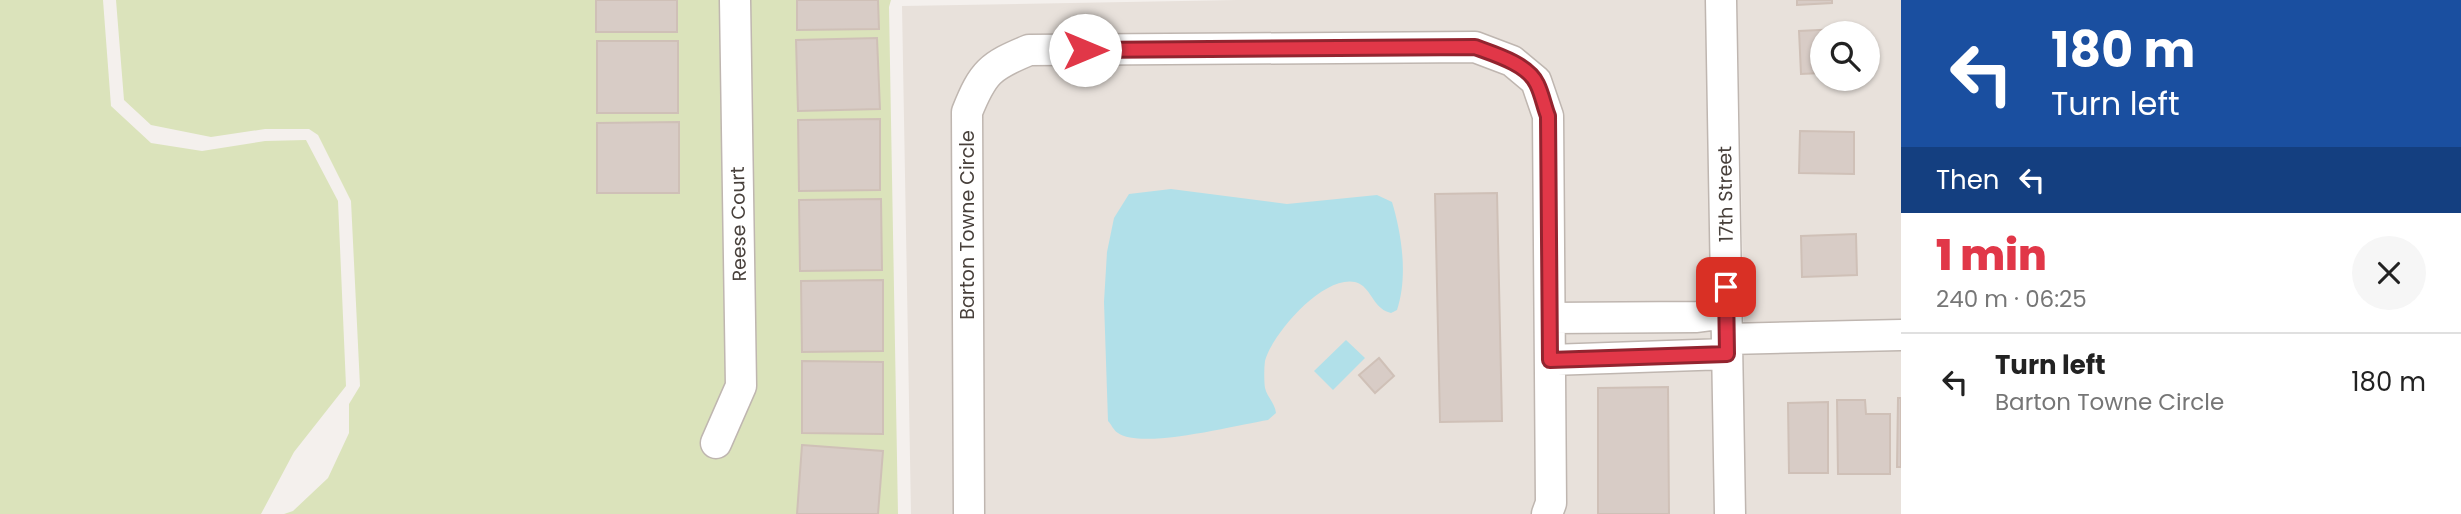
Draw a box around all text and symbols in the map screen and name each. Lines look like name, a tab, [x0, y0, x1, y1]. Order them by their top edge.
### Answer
position arrow	[1048, 13, 1122, 87]
text: 180 m	[2051, 16, 2195, 84]
map controls	[1810, 21, 1880, 91]
button: search	[1810, 21, 1880, 91]
icon: left	[1936, 28, 2027, 119]
text: Turn left	[2051, 81, 2180, 126]
street label: Barton Towne Circle	[954, 130, 981, 320]
street label: 17th Street	[1711, 146, 1740, 242]
icon: left	[2013, 161, 2051, 199]
text: Then	[1936, 162, 1999, 198]
street label: Reese Court	[724, 166, 753, 282]
text: 1 min	[1936, 226, 2047, 285]
button: close	[2352, 236, 2426, 310]
pin	[1696, 257, 1756, 317]
icon: arrive	[1707, 268, 1745, 306]
text: 240 m · 06:25	[1936, 283, 2087, 315]
text: Turn left	[1995, 347, 2106, 383]
icon: left	[1936, 363, 1974, 401]
text: 180 m	[2351, 364, 2426, 400]
text: Barton Towne Circle	[1995, 386, 2224, 418]

